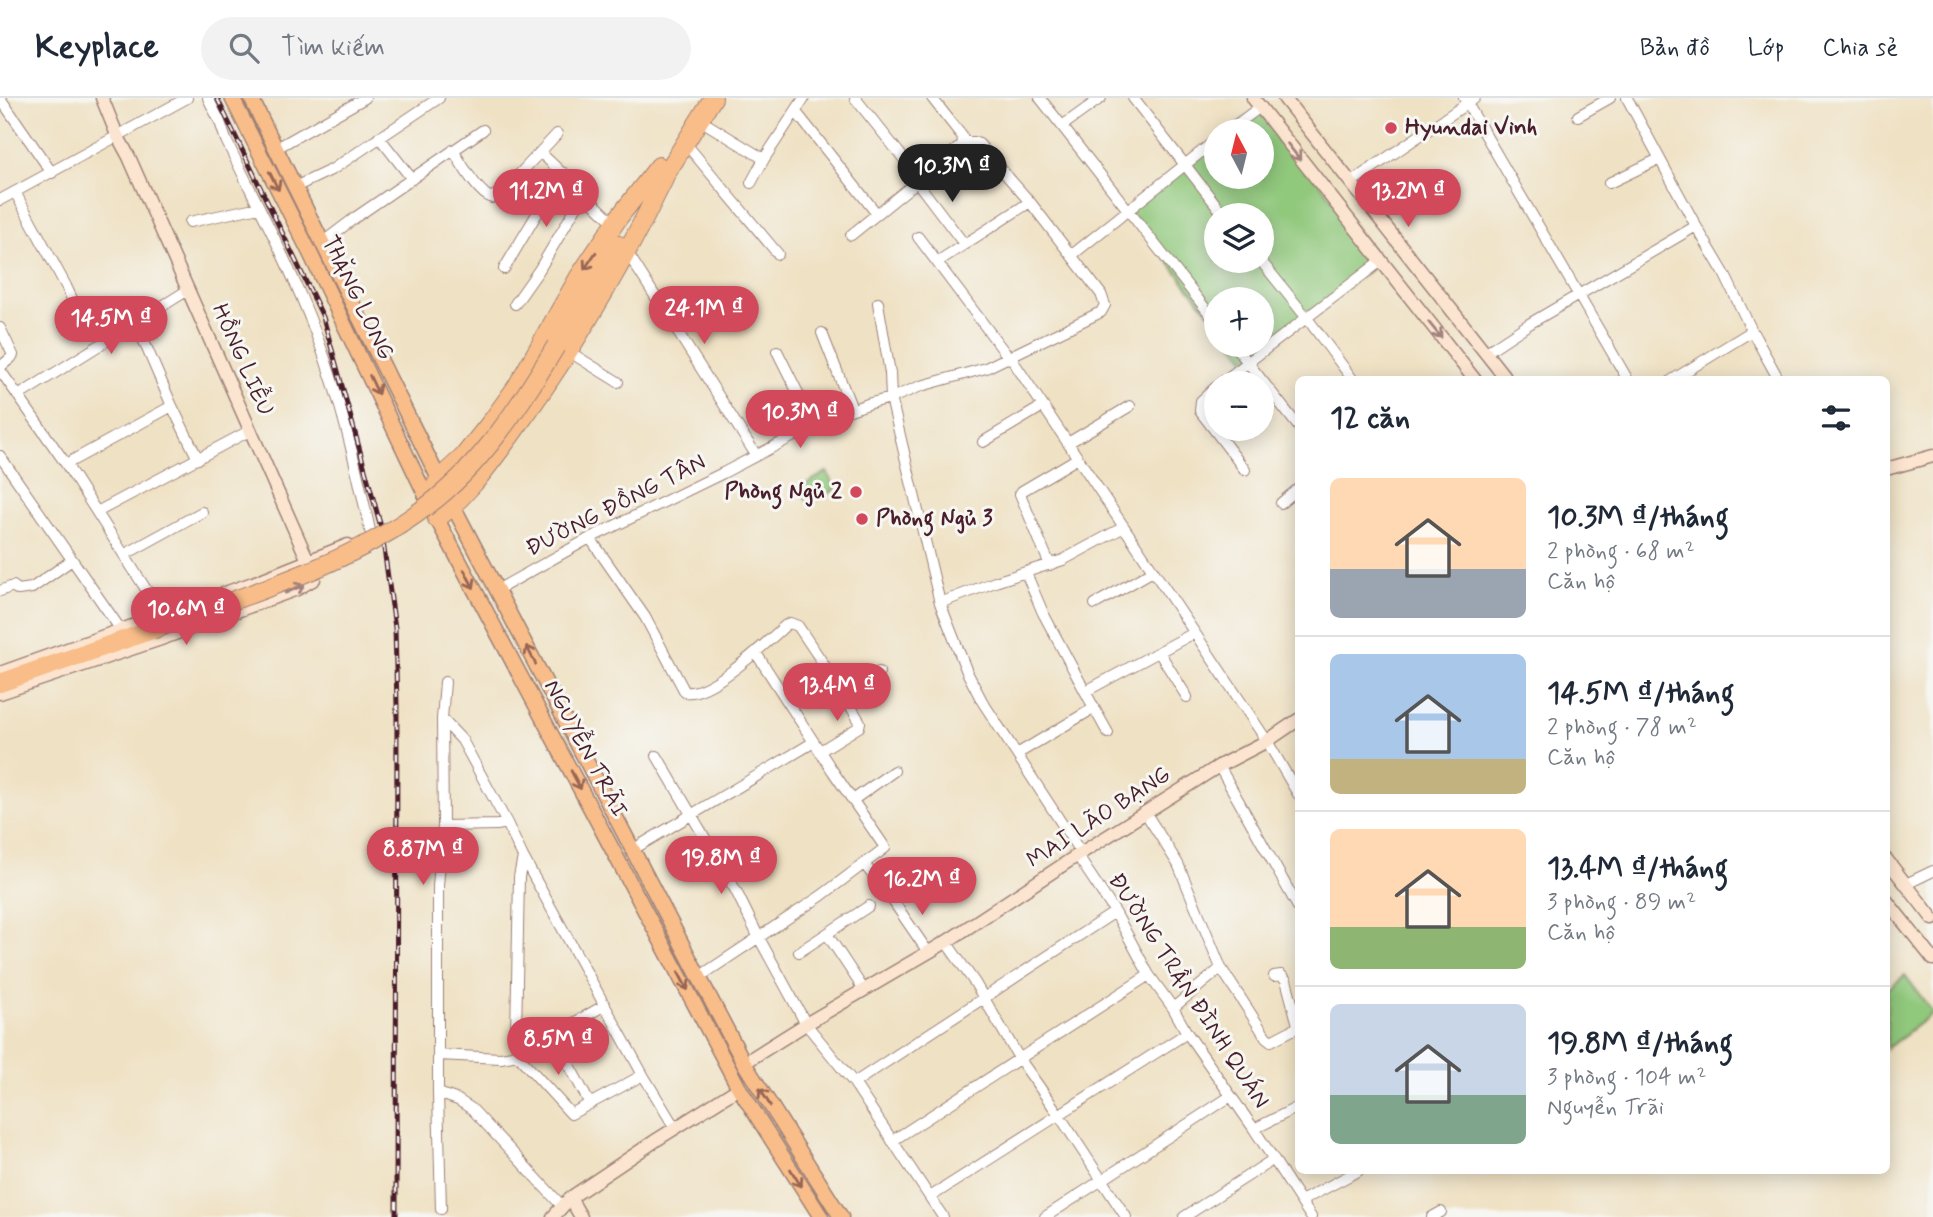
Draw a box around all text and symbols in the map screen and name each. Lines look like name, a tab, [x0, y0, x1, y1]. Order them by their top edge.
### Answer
search box	[201, 17, 691, 80]
text: Keyplace	[35, 26, 159, 70]
icon: search	[225, 29, 263, 67]
text: Tìm kiếm	[281, 31, 385, 65]
text: Bản đồ	[1640, 33, 1710, 64]
text: Lớp	[1748, 33, 1784, 64]
text: Chia sẻ	[1822, 33, 1898, 64]
place label: Hyundai Vinh	[1405, 113, 1537, 143]
north arrow	[1204, 119, 1274, 189]
map controls	[1204, 119, 1274, 441]
marker: Hyundai Vinh	[1383, 120, 1399, 136]
one-way arrow	[1287, 142, 1302, 161]
pin: 10.3M ₫	[887, 144, 1017, 204]
text: 10.3M ₫	[914, 152, 990, 182]
one-way arrow	[268, 170, 281, 191]
pin: 11.2M ₫	[481, 170, 611, 229]
pin: 13.2M ₫	[1343, 170, 1473, 229]
text: 11.2M ₫	[509, 177, 583, 207]
text: 13.2M ₫	[1371, 177, 1445, 207]
button: layers	[1204, 203, 1274, 273]
street label: THĂNG LONG	[314, 231, 400, 365]
one-way arrow	[583, 250, 597, 270]
pin: 24.1M ₫	[639, 286, 769, 346]
button: +	[1204, 287, 1274, 357]
text: 24.1M ₫	[665, 294, 743, 324]
pin: 14.5M ₫	[46, 296, 176, 356]
street label: HỒNG LIỄU	[204, 299, 281, 421]
text: 14.5M ₫	[70, 304, 152, 334]
one-way arrow	[1428, 321, 1443, 339]
button: −	[1204, 371, 1274, 441]
one-way arrow	[367, 374, 381, 395]
pin: 10.3M ₫	[735, 390, 865, 450]
text: 10.3M ₫	[762, 398, 838, 428]
text: 12 căn	[1330, 399, 1410, 438]
icon: filters	[1817, 399, 1855, 437]
street label: ĐƯỜNG ĐỒNG TÂN	[521, 448, 711, 564]
place label: Phòng Ngủ 2	[724, 477, 843, 510]
marker: Phòng Ngủ 2	[848, 484, 864, 500]
text: 10.3M ₫/tháng	[1547, 498, 1729, 537]
place label: Phòng Ngủ 3	[876, 504, 993, 537]
icon: home	[1386, 506, 1470, 590]
marker: Phòng Ngủ 3	[854, 511, 870, 527]
text: 2 phòng · 68 m²	[1547, 537, 1695, 567]
text: Căn hộ	[1547, 567, 1616, 597]
one-way arrow	[463, 568, 477, 589]
one-way arrow	[284, 582, 306, 595]
pin: 10.6M ₫	[121, 588, 251, 647]
text: 10.6M ₫	[147, 595, 225, 625]
one-way arrow	[524, 645, 537, 666]
pin: 13.4M ₫	[772, 664, 902, 723]
text: 13.4M ₫	[799, 671, 875, 701]
text: 14.5M ₫/tháng	[1547, 674, 1734, 713]
street label: NGUYỄN TRÃI	[536, 675, 635, 823]
icon: home	[1386, 682, 1470, 766]
text: 2 phòng · 78 m²	[1547, 713, 1697, 743]
text: Căn hộ	[1547, 743, 1616, 773]
street label: MAI LÃO BẠNG	[1021, 760, 1177, 876]
one-way arrow	[570, 769, 583, 790]
pin: 8.87M ₫	[358, 828, 488, 887]
text: 8.87M ₫	[383, 835, 463, 865]
pin: 19.8M ₫	[656, 836, 786, 896]
text: 19.8M ₫	[681, 844, 761, 874]
text: 13.4M ₫/tháng	[1547, 849, 1728, 888]
icon: home	[1386, 857, 1470, 941]
pin: 16.2M ₫	[857, 858, 987, 917]
text: 16.2M ₫	[883, 865, 961, 895]
street label: ĐƯỜNG TRẦN ĐÌNH QUÁN	[1101, 868, 1275, 1114]
text: 3 phòng · 89 m²	[1547, 888, 1696, 918]
text: Căn hộ	[1547, 918, 1616, 948]
one-way arrow	[676, 970, 690, 991]
pin: 8.5M ₫	[501, 1018, 615, 1077]
text: 19.8M ₫/tháng	[1547, 1024, 1733, 1063]
text: 8.5M ₫	[523, 1025, 593, 1055]
icon: home	[1386, 1032, 1470, 1116]
text: 3 phòng · 104 m²	[1547, 1063, 1706, 1093]
one-way arrow	[758, 1088, 773, 1107]
text: Nguyễn Trãi	[1547, 1093, 1664, 1123]
one-way arrow	[789, 1168, 804, 1187]

